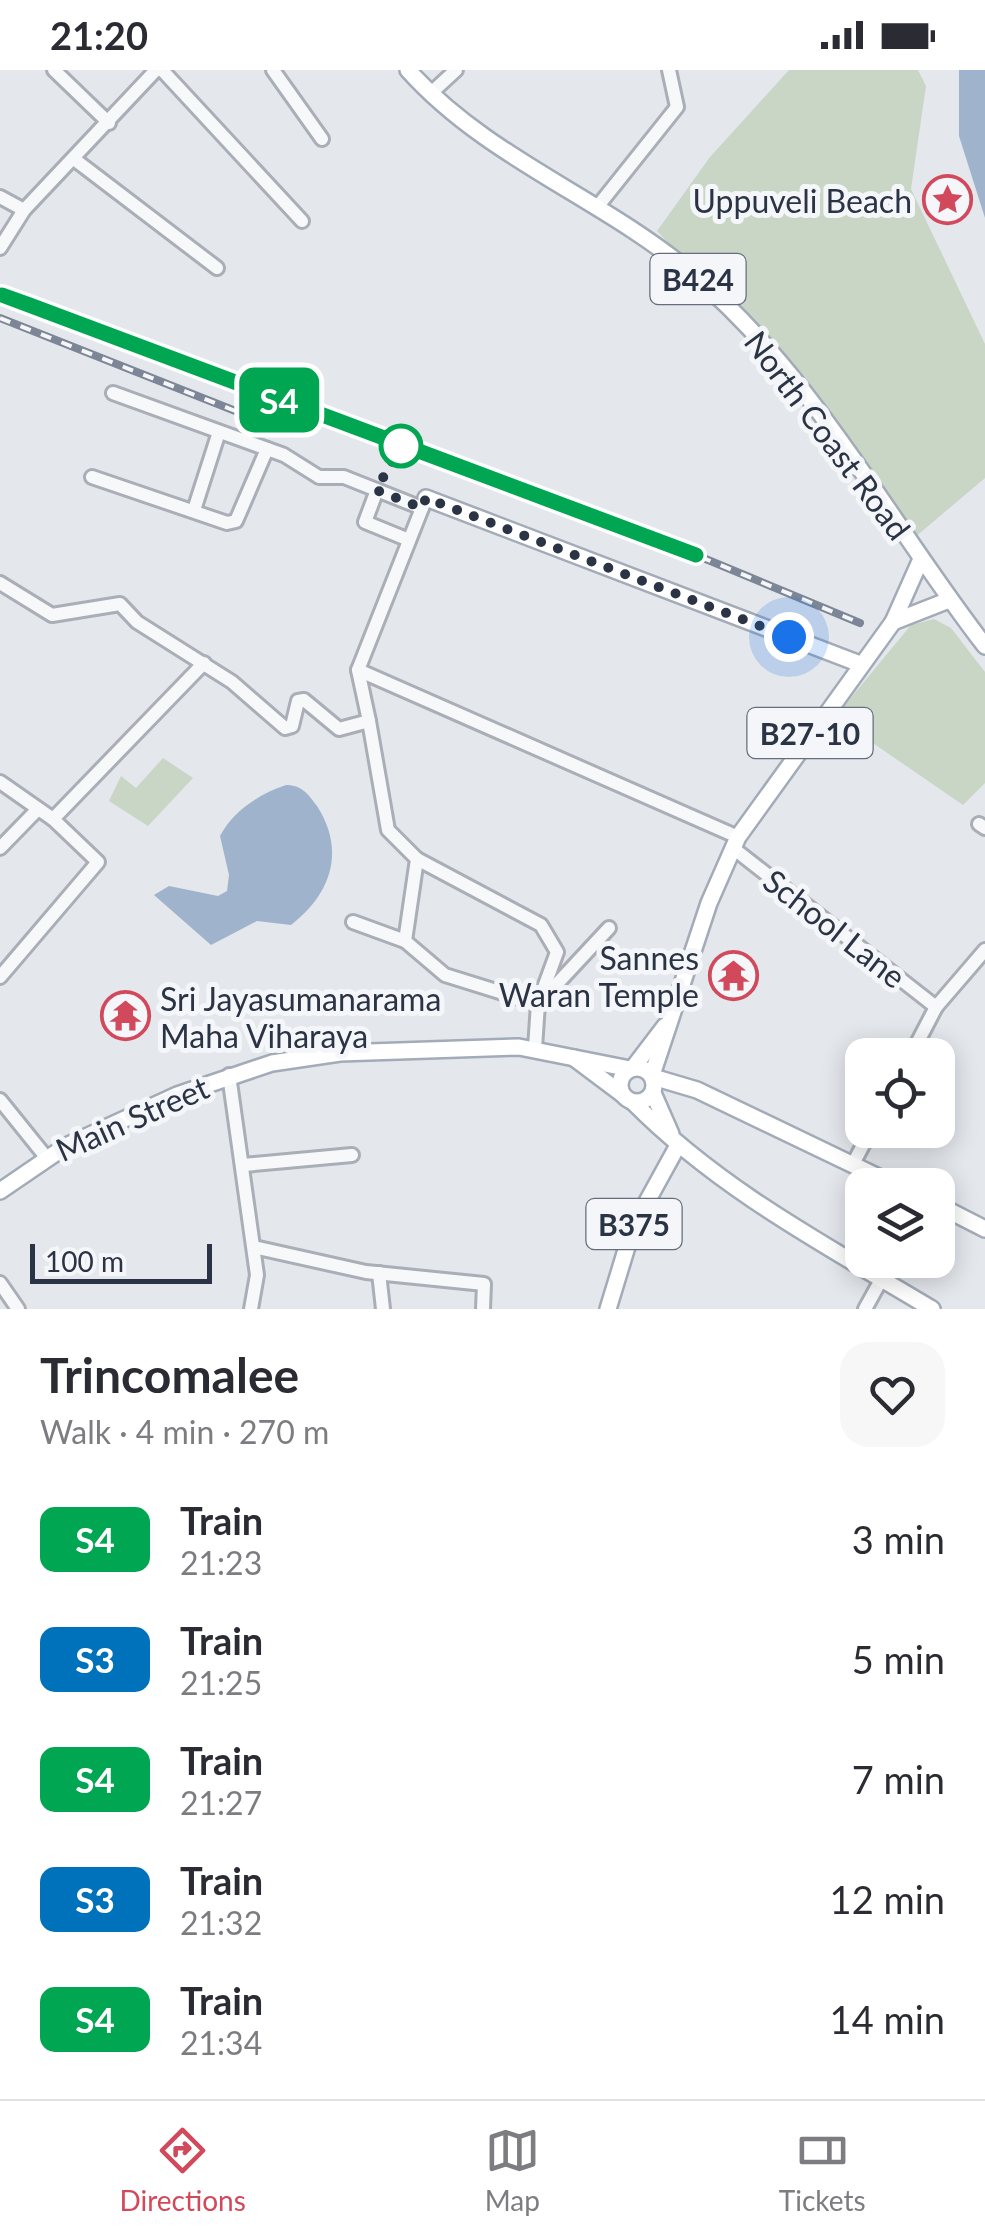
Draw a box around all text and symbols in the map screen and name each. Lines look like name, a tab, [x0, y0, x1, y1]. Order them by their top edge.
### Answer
text: 21:20	[50, 12, 148, 58]
place icon: Uppuveli Beach	[921, 174, 973, 226]
place label: Uppuveli Beach	[692, 181, 912, 220]
road number: B424	[650, 254, 746, 304]
street label: North Coast Road	[737, 323, 919, 547]
line badge: S4	[234, 368, 324, 432]
text: S4	[259, 379, 299, 421]
unlabelled marker	[380, 425, 422, 467]
your location	[764, 612, 814, 662]
road number: B27-10	[748, 708, 872, 758]
street label: School Lane	[756, 860, 914, 996]
place label: Sannes Waran Temple	[499, 938, 699, 1014]
temple icon: Sannes Waran Temple	[708, 949, 760, 1001]
place label: Sri Jayasumanarama Maha Viharaya	[160, 979, 441, 1055]
temple icon: Sri Jayasumanarama Maha Viharaya	[99, 990, 151, 1042]
map controls	[845, 1038, 955, 1278]
button: locate	[845, 1038, 955, 1148]
street label: Main Street	[50, 1067, 215, 1169]
button: layers	[845, 1168, 955, 1278]
road number: B375	[586, 1199, 682, 1249]
scale bar	[30, 1239, 212, 1284]
text: 100 m	[45, 1244, 124, 1278]
button: heart	[840, 1342, 945, 1447]
text: Trincomalee	[40, 1346, 299, 1403]
text: Walk · 4 min · 270 m	[40, 1412, 329, 1451]
text: Train	[180, 1497, 263, 1543]
text: 3 min	[852, 1516, 945, 1562]
text: S4	[75, 1518, 115, 1560]
text: 21:23	[180, 1543, 262, 1582]
text: Train	[180, 1617, 263, 1663]
text: 5 min	[852, 1636, 945, 1682]
text: S3	[75, 1638, 115, 1680]
text: 21:25	[180, 1663, 262, 1702]
text: Train	[180, 1737, 263, 1783]
text: 7 min	[852, 1756, 945, 1802]
text: S4	[75, 1758, 115, 1800]
text: 21:27	[180, 1783, 262, 1822]
text: Train	[180, 1857, 263, 1903]
text: 12 min	[830, 1876, 945, 1922]
text: S3	[75, 1878, 115, 1920]
text: 21:32	[180, 1903, 262, 1942]
text: Train	[180, 1977, 263, 2023]
text: 14 min	[830, 1996, 945, 2042]
text: S4	[75, 1998, 115, 2040]
text: 21:34	[180, 2023, 262, 2062]
tab: Directions	[119, 2123, 246, 2217]
tab: Map	[485, 2123, 540, 2217]
tab: Tickets	[779, 2123, 866, 2217]

